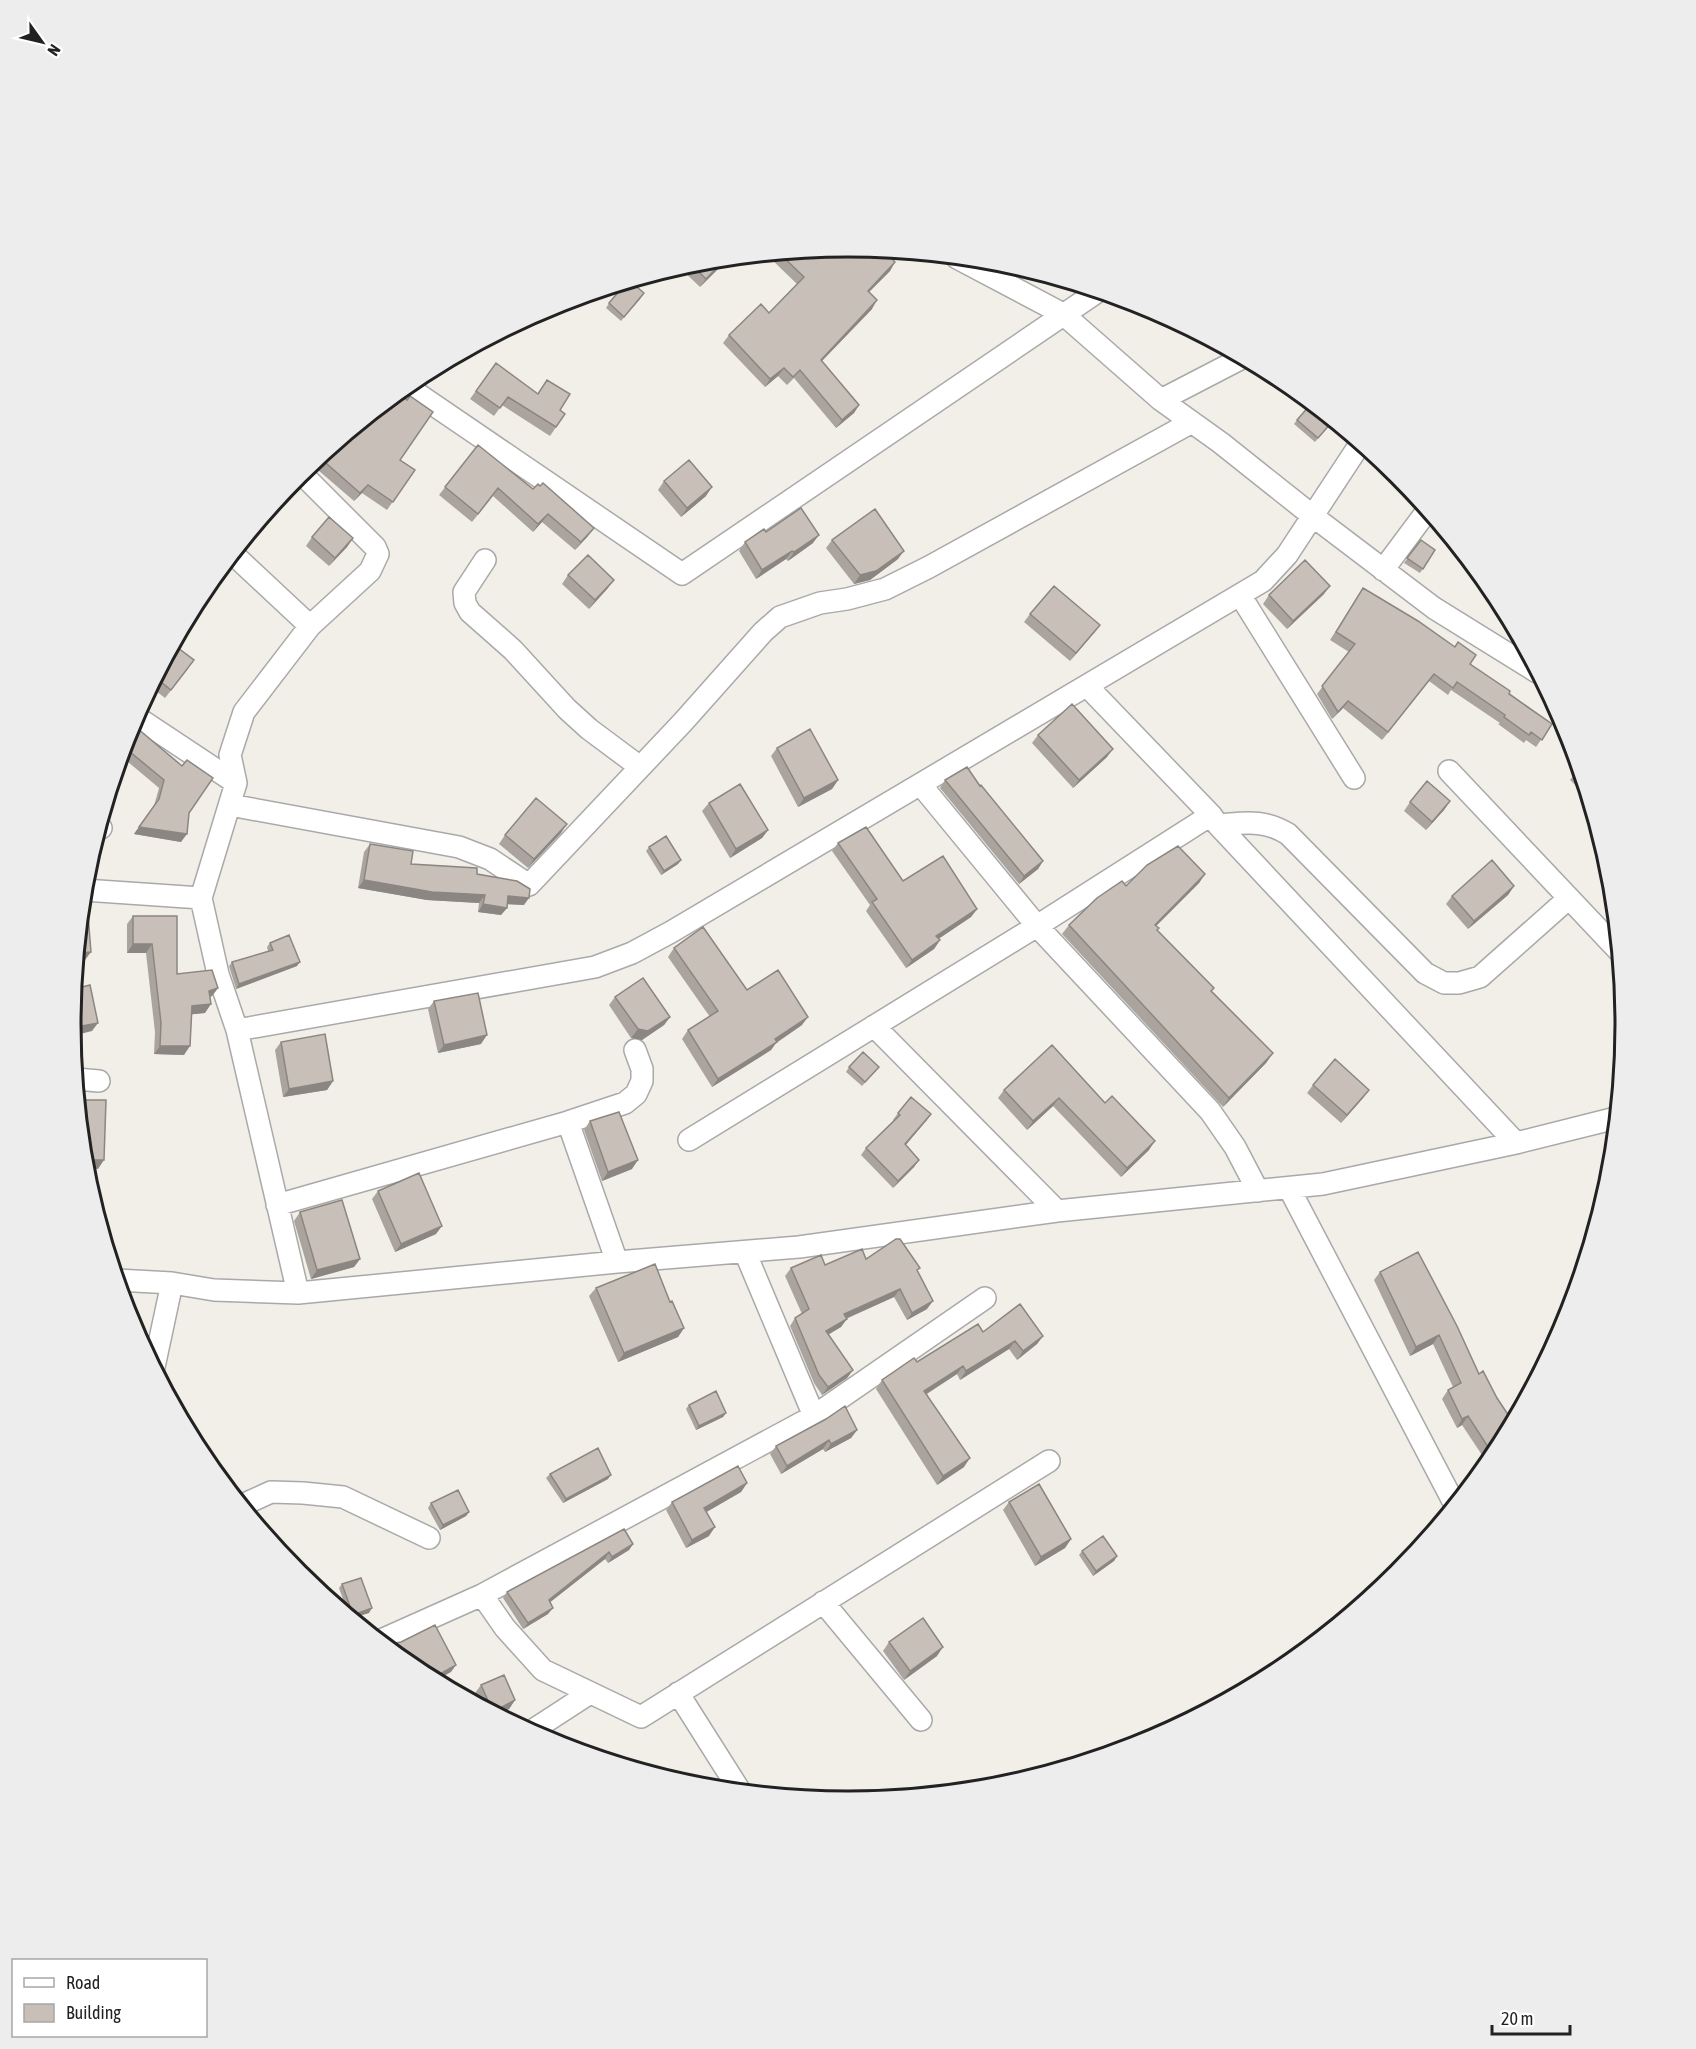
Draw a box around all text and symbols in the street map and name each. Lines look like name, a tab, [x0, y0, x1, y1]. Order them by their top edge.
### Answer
north arrow	[12, 12, 72, 72]
text: N	[44, 41, 65, 59]
legend	[12, 1959, 207, 2037]
text: Road	[66, 1972, 100, 1993]
scale bar	[1492, 1998, 1570, 2036]
text: Building	[66, 2002, 121, 2023]
text: 20 m	[1501, 2008, 1533, 2029]

